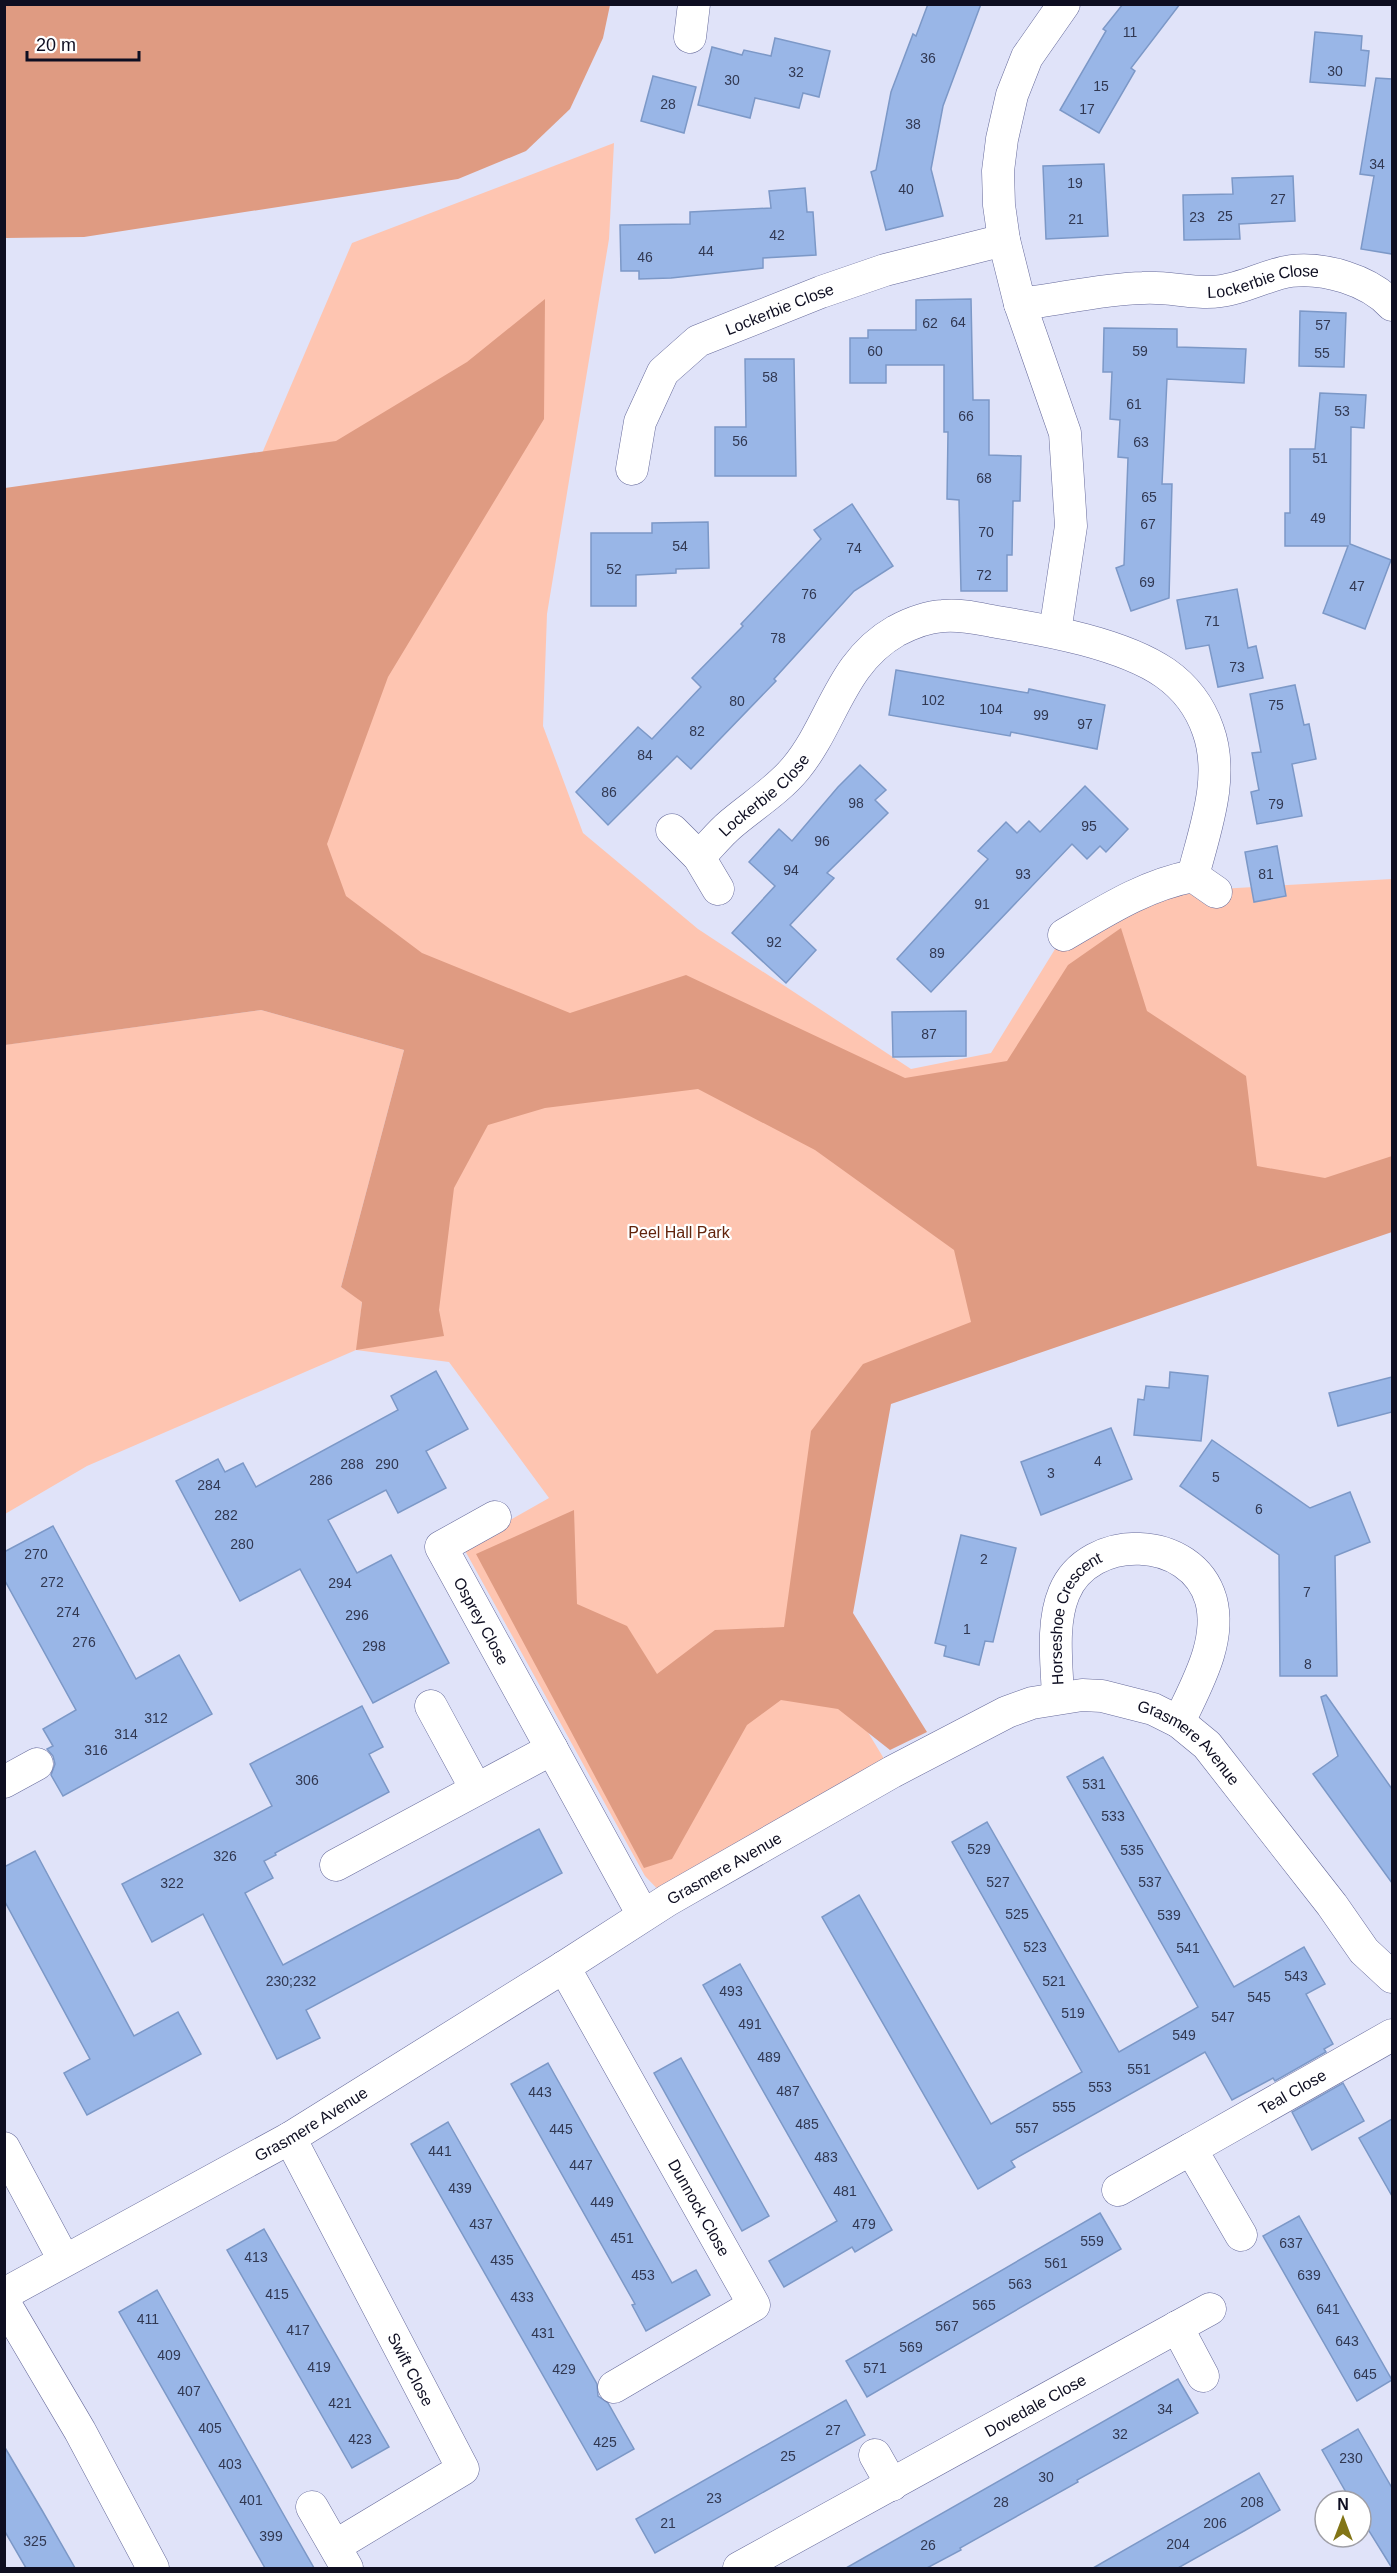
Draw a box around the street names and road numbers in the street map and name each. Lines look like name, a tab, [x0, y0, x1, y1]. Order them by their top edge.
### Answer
street label: Lockerbie Close	[1207, 262, 1320, 301]
street label: Lockerbie Close	[723, 280, 836, 338]
street label: Lockerbie Close	[715, 751, 812, 839]
street label: Horseshoe Crescent	[1047, 1548, 1105, 1686]
street label: Osprey Close	[451, 1574, 512, 1668]
street label: Grasmere Avenue	[1136, 1697, 1243, 1788]
street label: Grasmere Avenue	[664, 1829, 784, 1907]
street label: Teal Close	[1256, 2066, 1329, 2117]
street label: Grasmere Avenue	[252, 2083, 371, 2164]
street label: Dunnock Close	[665, 2156, 733, 2259]
street label: Swift Close	[385, 2330, 437, 2409]
street label: Dovedale Close	[982, 2370, 1089, 2440]

